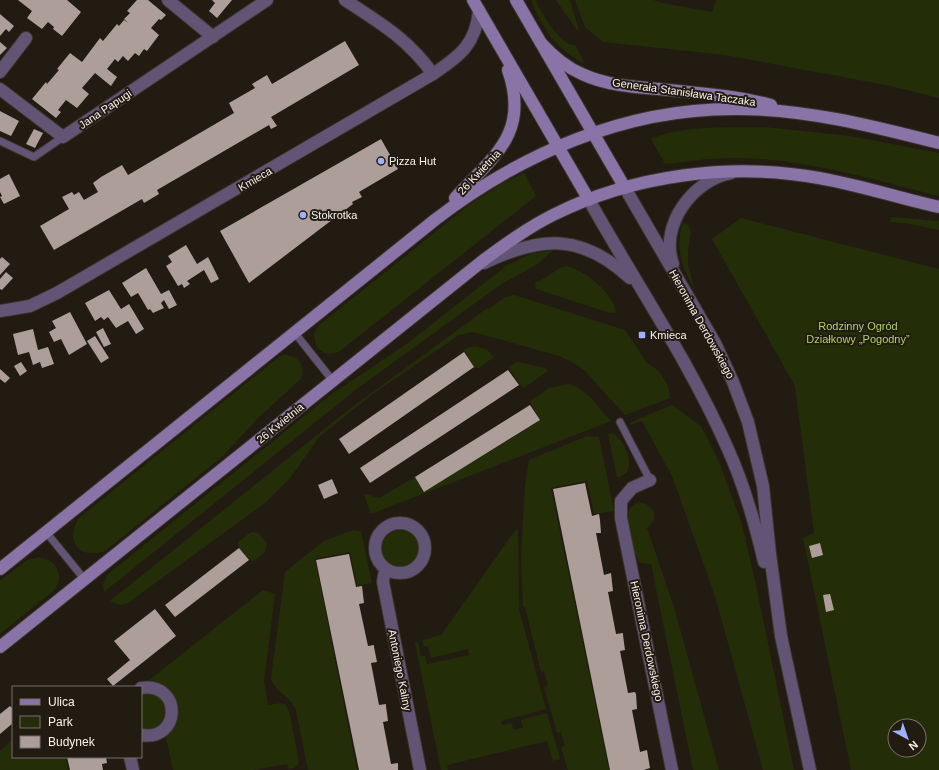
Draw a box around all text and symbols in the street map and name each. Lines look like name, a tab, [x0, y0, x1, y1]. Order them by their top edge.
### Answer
street label: Generała Stanisława Taczaka	[612, 76, 757, 108]
street label: Jana Papugi	[76, 87, 134, 131]
street label: 26 Kwietnia	[455, 146, 503, 197]
place label: Pizza Hut	[389, 155, 436, 167]
marker: Pizza Hut	[376, 156, 386, 166]
street label: Kmieca	[236, 164, 275, 193]
place label: Stokrotka	[311, 209, 358, 221]
marker: Stokrotka	[298, 210, 308, 220]
street label: Hieronima Derdowskiego	[667, 267, 737, 381]
park label: Rodzinny Ogród Działkowy „Pogodny”	[806, 320, 910, 345]
place label: Kmieca	[650, 329, 688, 341]
marker: Kmieca	[637, 330, 647, 340]
street label: 26 Kwietnia	[254, 400, 307, 446]
street label: Hieronima Derdowskiego	[628, 580, 666, 702]
street label: Antoniego Kaliny	[386, 628, 414, 712]
legend	[12, 686, 142, 758]
text: Ulica	[48, 695, 75, 709]
text: Park	[48, 715, 74, 729]
north arrow	[887, 718, 927, 758]
text: Budynek	[48, 735, 96, 749]
text: N	[906, 739, 920, 753]

